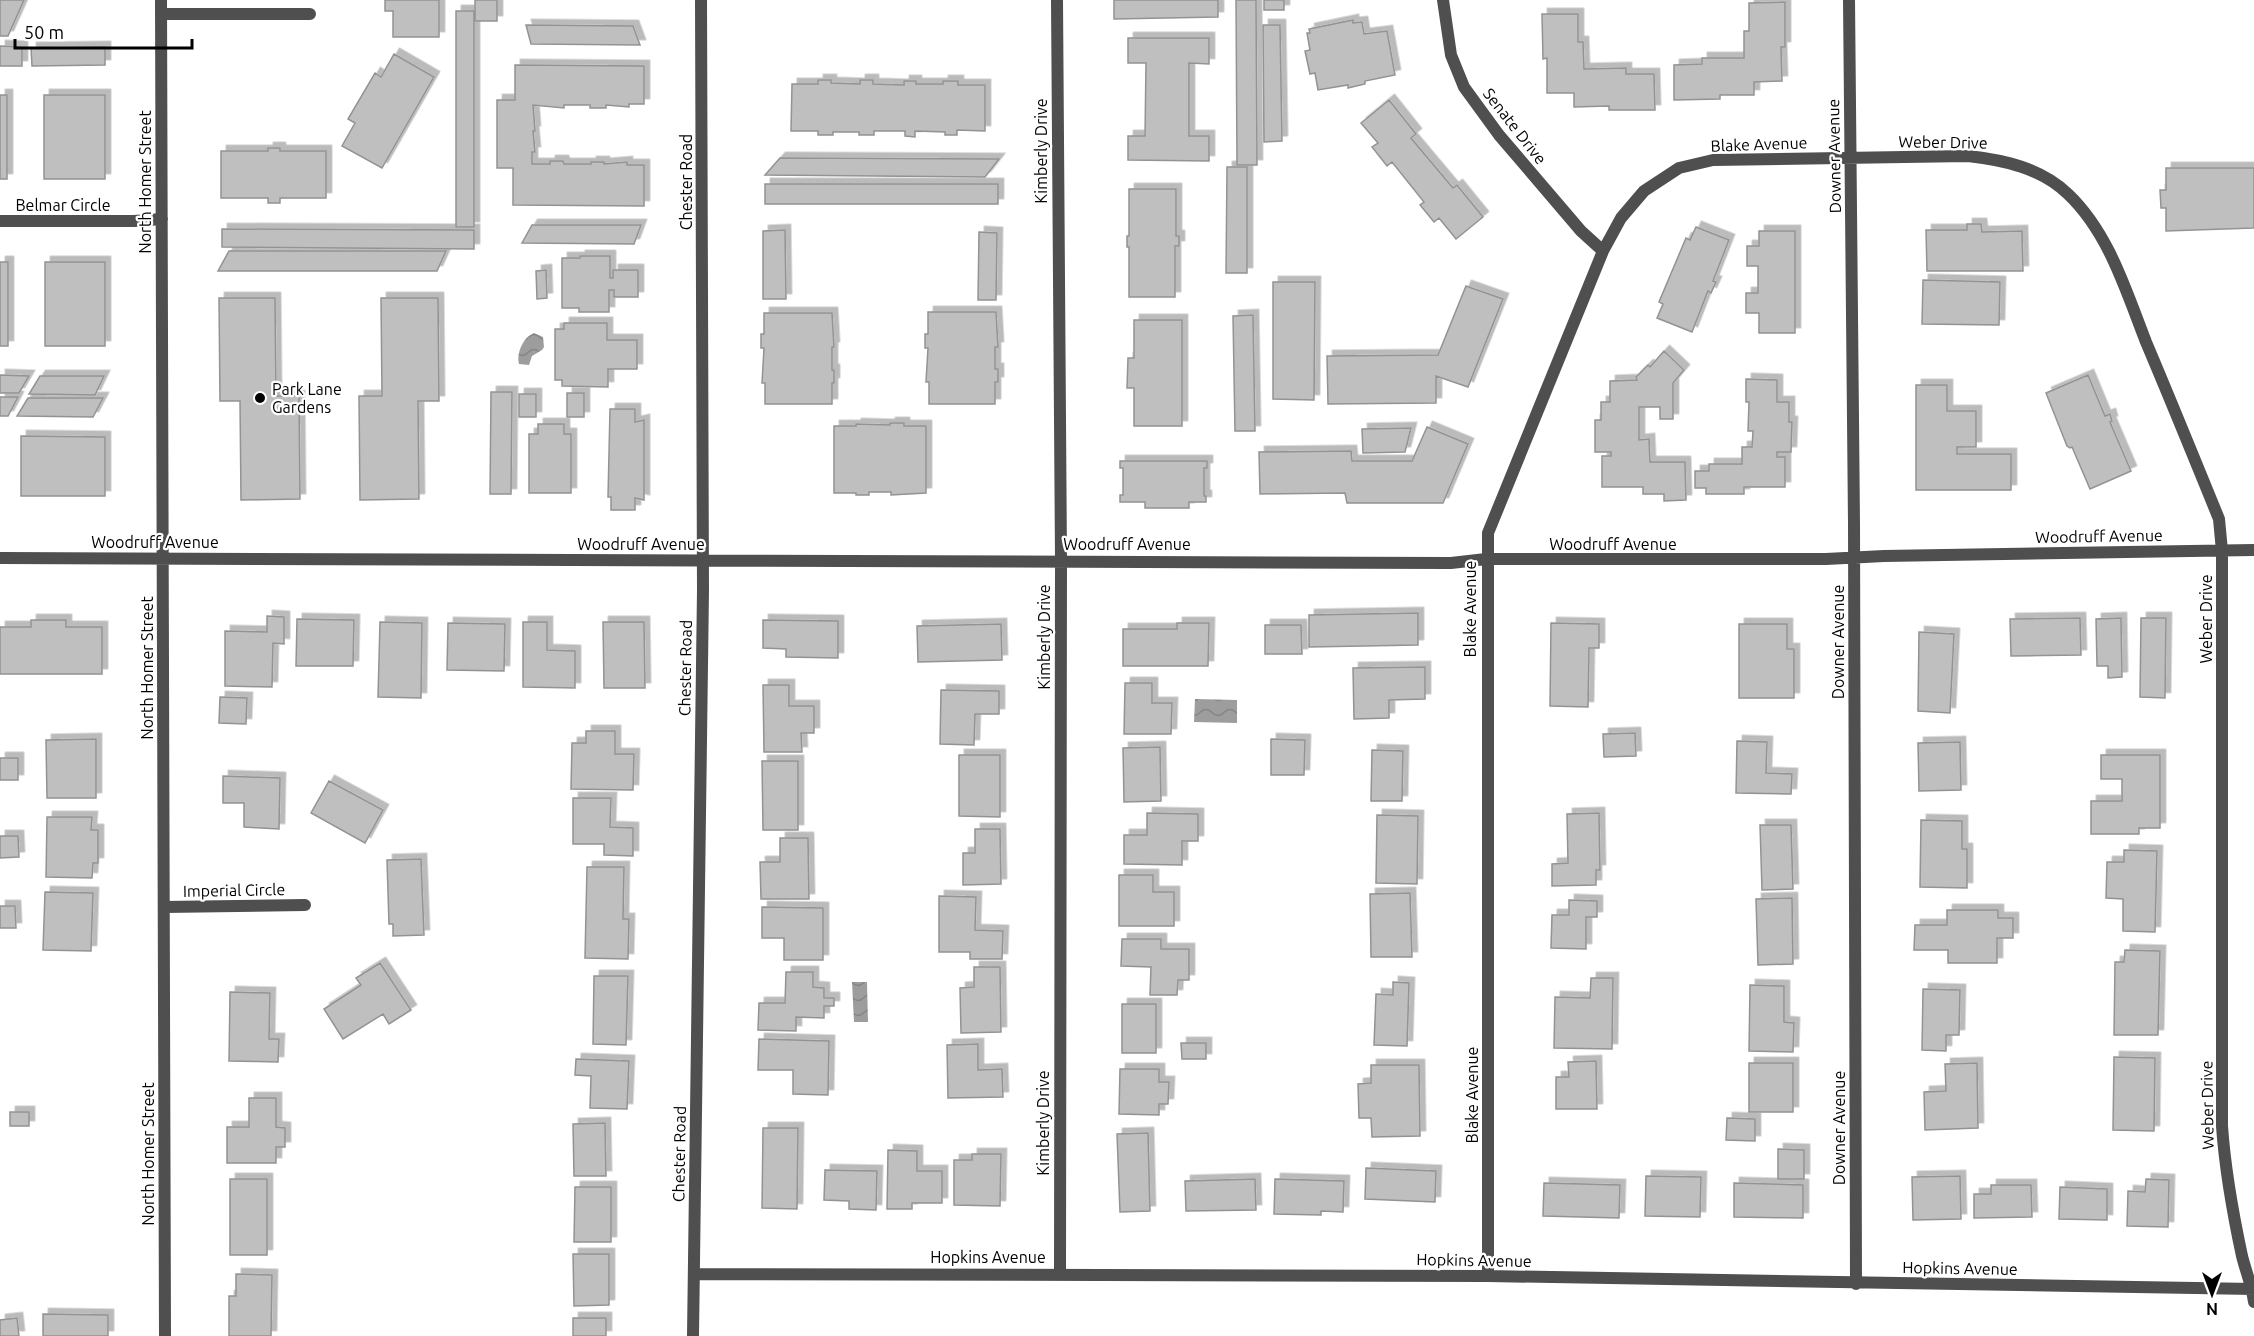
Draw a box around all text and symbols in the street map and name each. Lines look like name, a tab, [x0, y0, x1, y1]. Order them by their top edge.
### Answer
scale bar	[15, 12, 192, 50]
text: 50 m	[24, 22, 64, 42]
street label: Senate Drive	[1480, 85, 1550, 167]
street label: Kimberly Drive	[1032, 98, 1050, 204]
street label: Downer Avenue	[1824, 99, 1844, 213]
street label: North Homer Street	[136, 110, 154, 254]
street label: Weber Drive	[1898, 132, 1988, 152]
street label: Blake Avenue	[1710, 133, 1808, 155]
street label: Chester Road	[677, 134, 695, 230]
street label: Belmar Circle	[15, 196, 111, 214]
place label: Park Lane Gardens	[272, 380, 342, 416]
marker: Park Lane Gardens	[253, 391, 267, 405]
street label: Woodruff Avenue	[2035, 526, 2163, 546]
street label: Woodruff Avenue	[91, 533, 219, 551]
street label: Woodruff Avenue	[577, 535, 705, 553]
street label: Woodruff Avenue	[1063, 535, 1191, 553]
street label: Woodruff Avenue	[1549, 535, 1677, 553]
street label: Blake Avenue	[1461, 561, 1479, 657]
street label: Weber Drive	[2197, 574, 2215, 664]
street label: Kimberly Drive	[1035, 584, 1053, 690]
street label: Downer Avenue	[1829, 585, 1847, 699]
street label: North Homer Street	[138, 596, 156, 740]
street label: Chester Road	[675, 620, 695, 716]
street label: Imperial Circle	[183, 880, 285, 900]
street label: Blake Avenue	[1463, 1047, 1481, 1143]
street label: Weber Drive	[2197, 1060, 2217, 1150]
street label: Kimberly Drive	[1034, 1070, 1052, 1176]
street label: Downer Avenue	[1830, 1071, 1848, 1185]
street label: North Homer Street	[139, 1082, 157, 1226]
street label: Chester Road	[669, 1106, 689, 1202]
street label: Hopkins Avenue	[930, 1248, 1046, 1266]
street label: Hopkins Avenue	[1416, 1250, 1532, 1270]
street label: Hopkins Avenue	[1902, 1258, 2018, 1278]
north arrow	[2182, 1264, 2242, 1324]
text: N	[2206, 1300, 2218, 1318]

